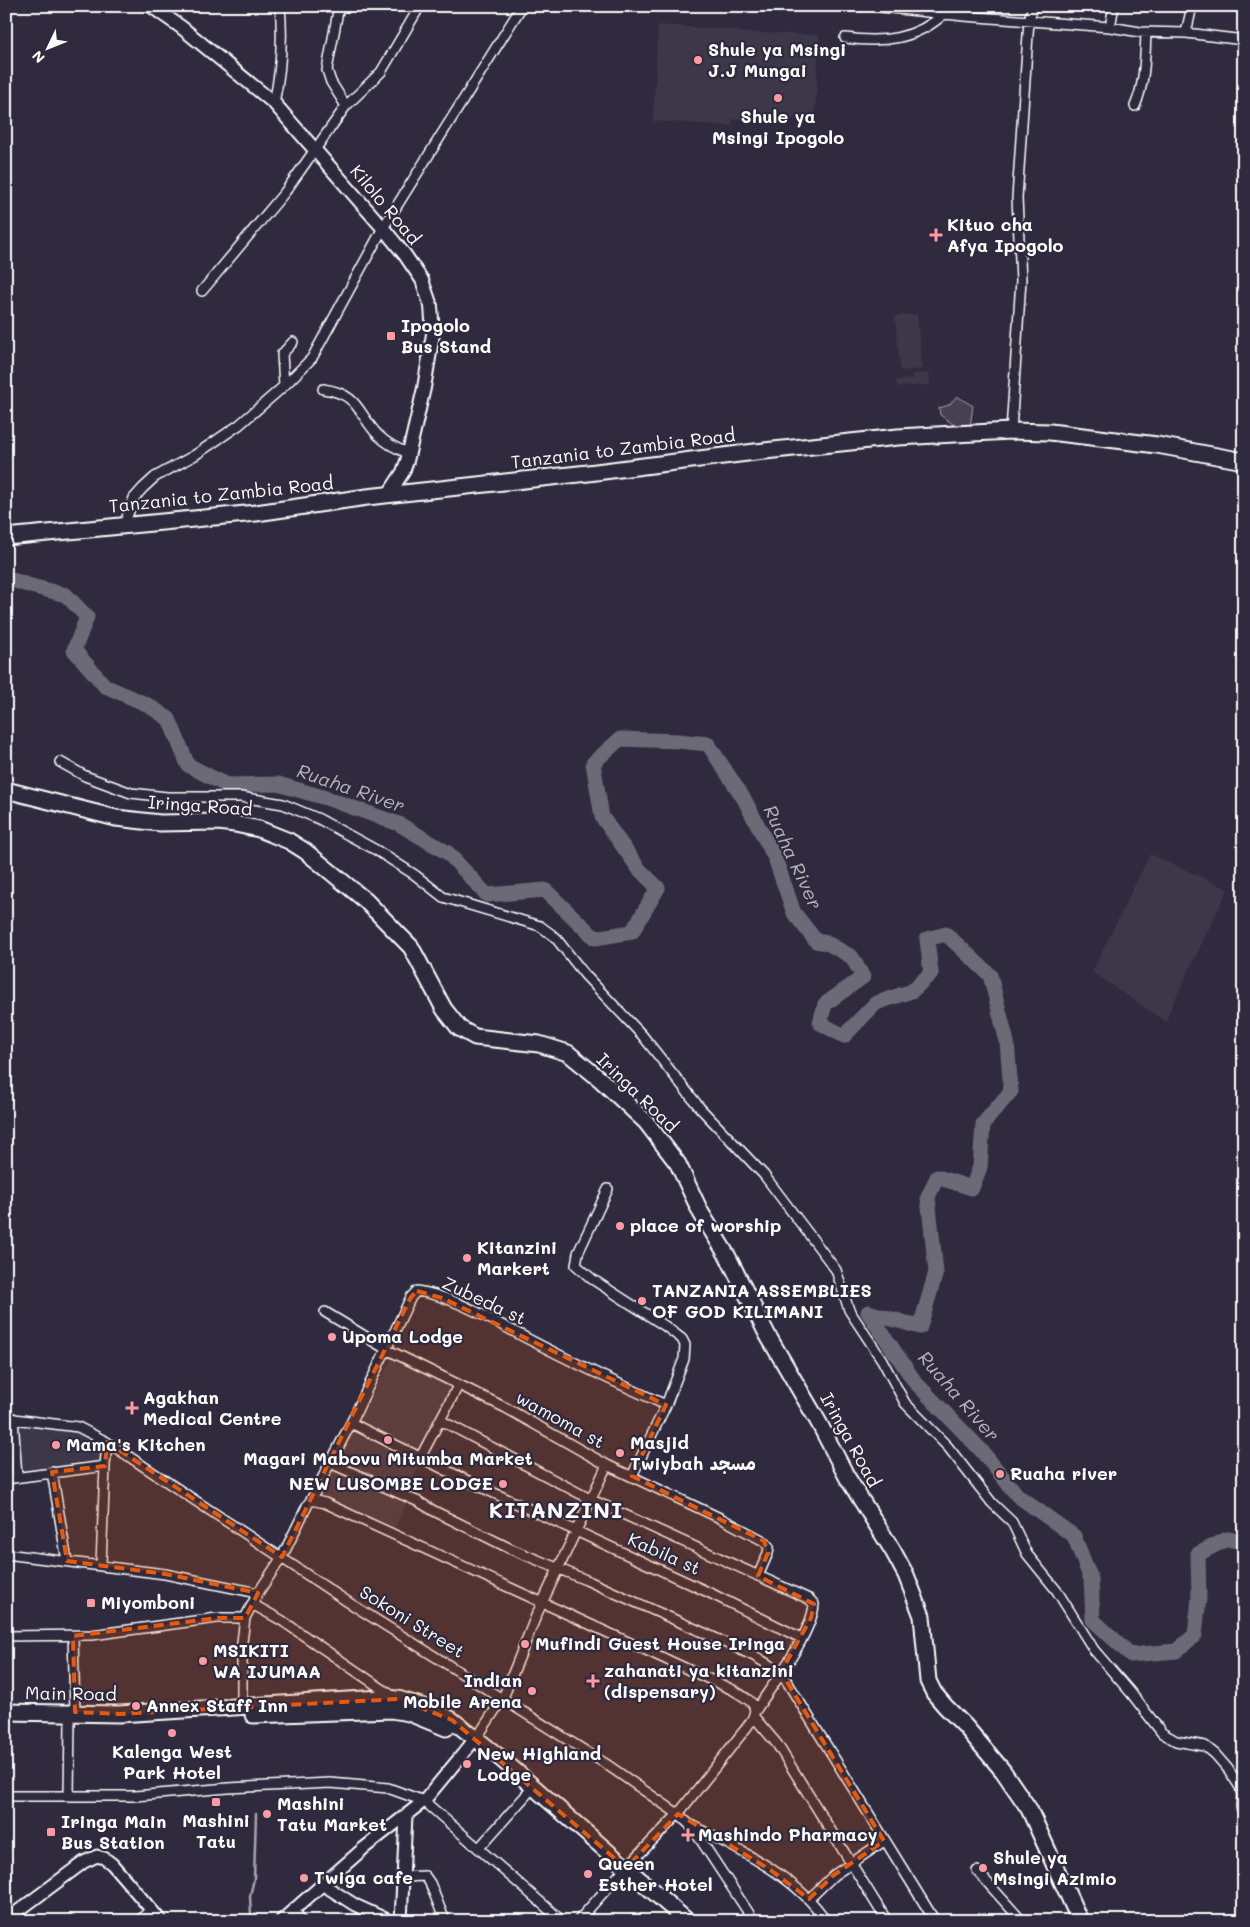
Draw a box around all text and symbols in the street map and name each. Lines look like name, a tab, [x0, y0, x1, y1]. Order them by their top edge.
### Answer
north arrow	[22, 22, 72, 72]
place label: Shule ya Msingi J.J Mungai	[708, 37, 846, 82]
text: N	[28, 47, 49, 68]
marker: Shule ya Msingi J.J Mungai	[692, 54, 704, 66]
marker: Shule ya Msingi Ipogolo	[772, 92, 784, 104]
place label: Shule ya Msingi Ipogolo	[712, 104, 844, 149]
street label: Kilolo Road	[345, 159, 426, 249]
place label: Kituo cha Afya Ipogolo	[947, 212, 1063, 257]
marker: Kituo cha Afya Ipogolo	[929, 228, 943, 242]
place label: Ipogolo Bus Stand	[401, 313, 491, 358]
marker: Ipogolo Bus Stand	[385, 330, 397, 342]
street label: Tanzania to Zambia Road	[509, 422, 736, 474]
street label: Tanzania to Zambia Road	[107, 470, 334, 518]
water label: Ruaha River	[294, 757, 408, 818]
street label: Iringa Road	[147, 789, 253, 821]
water label: Ruaha River	[758, 801, 829, 913]
street label: Iringa Road	[592, 1047, 684, 1137]
place label: place of worship	[630, 1213, 781, 1237]
marker: place of worship	[614, 1220, 626, 1232]
place label: Kitanzini Markert	[477, 1235, 557, 1280]
marker: Kitanzini Markert	[461, 1252, 473, 1264]
street label: Zubeda st	[439, 1270, 530, 1330]
place label: TANZANIA ASSEMBLIES OF GOD KILIMANI	[652, 1278, 872, 1323]
marker: TANZANIA ASSEMBLIES OF GOD KILIMANI	[636, 1295, 648, 1307]
place label: Upoma Lodge	[342, 1324, 463, 1348]
marker: Upoma Lodge	[326, 1331, 338, 1343]
water label: Ruaha River	[913, 1345, 1006, 1446]
place label: Agakhan Medical Centre	[143, 1385, 282, 1430]
street label: wamoma st	[512, 1385, 609, 1453]
street label: Iringa Road	[815, 1388, 887, 1491]
marker: Agakhan Medical Centre	[125, 1401, 139, 1415]
place label: Masjid Twiybah مسجد	[630, 1430, 756, 1475]
place label: Mama's Kitchen	[66, 1432, 206, 1456]
marker: Magari Mabovu Mitumba Market	[382, 1434, 394, 1446]
marker: Mama's Kitchen	[50, 1439, 62, 1451]
place label: Magari Mabovu Mitumba Market	[243, 1446, 533, 1470]
marker: Masjid Twiybah مسجد	[614, 1447, 626, 1459]
place label: Ruaha river	[1010, 1461, 1117, 1485]
marker: Ruaha river	[994, 1468, 1006, 1480]
place label: NEW LUSOMBE LODGE	[289, 1471, 493, 1495]
marker: NEW LUSOMBE LODGE	[497, 1478, 509, 1490]
district label: KITANZINI	[489, 1495, 623, 1524]
street label: Kabila st	[624, 1526, 705, 1580]
street label: Sokoni Street	[355, 1579, 470, 1663]
place label: Miyomboni	[101, 1590, 195, 1614]
marker: Miyomboni	[85, 1597, 97, 1609]
place label: Mufindi Guest House Iringa	[535, 1631, 785, 1655]
place label: MSIKITI WA IJUMAA	[213, 1638, 321, 1683]
marker: Mufindi Guest House Iringa	[519, 1638, 531, 1650]
marker: MSIKITI WA IJUMAA	[197, 1655, 209, 1667]
place label: zahanati ya kitanzini (dispensary)	[604, 1658, 794, 1703]
place label: Indian Mobile Arena	[403, 1668, 522, 1713]
marker: zahanati ya kitanzini (dispensary)	[586, 1674, 600, 1688]
street label: Main Road	[25, 1680, 117, 1706]
marker: Indian Mobile Arena	[526, 1685, 538, 1697]
place label: Annex Staff Inn	[146, 1693, 288, 1717]
marker: Annex Staff Inn	[130, 1700, 142, 1712]
marker: Kalenga West Park Hotel	[166, 1727, 178, 1739]
place label: Kalenga West Park Hotel	[112, 1739, 232, 1784]
place label: New Highland Lodge	[477, 1741, 601, 1786]
marker: New Highland Lodge	[461, 1758, 473, 1770]
place label: Mashini Tatu Market	[277, 1791, 387, 1836]
marker: Mashini Tatu	[210, 1796, 222, 1808]
place label: Mashini Tatu	[182, 1808, 250, 1853]
marker: Mashini Tatu Market	[261, 1808, 273, 1820]
place label: Iringa Main Bus Station	[61, 1809, 166, 1854]
place label: Mashindo Pharmacy	[698, 1822, 878, 1846]
marker: Iringa Main Bus Station	[45, 1826, 57, 1838]
marker: Mashindo Pharmacy	[682, 1829, 694, 1841]
place label: Shule ya Msingi Azimio	[993, 1845, 1117, 1890]
place label: Queen Esther Hotel	[598, 1851, 713, 1896]
marker: Shule ya Msingi Azimio	[977, 1862, 989, 1874]
place label: Twiga cafe	[314, 1865, 413, 1889]
marker: Queen Esther Hotel	[582, 1868, 594, 1880]
marker: Twiga cafe	[298, 1872, 310, 1884]

